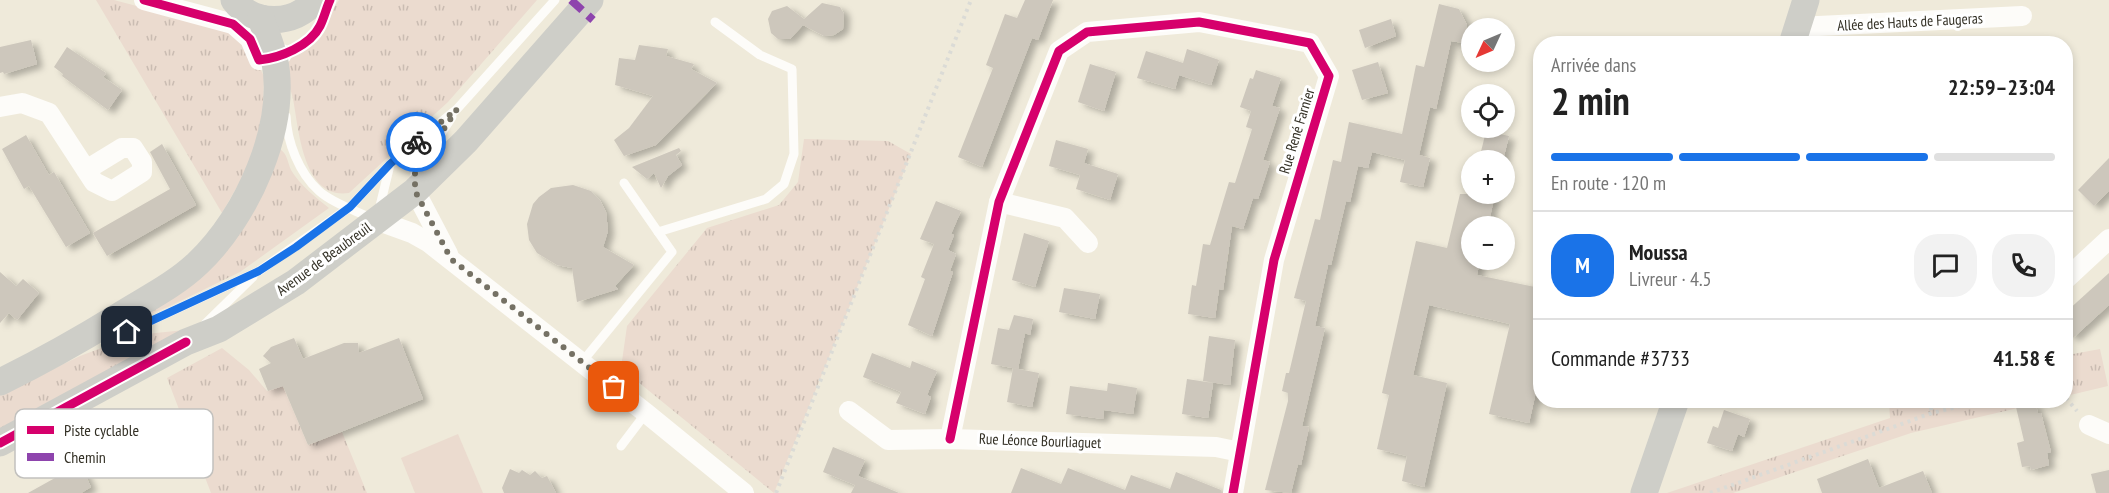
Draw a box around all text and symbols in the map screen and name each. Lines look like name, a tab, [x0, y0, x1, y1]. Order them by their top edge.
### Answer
street label: Allée des Hauts de Faugeras	[1837, 8, 1983, 35]
north arrow	[1461, 18, 1515, 72]
map controls	[1461, 18, 1515, 270]
text: Arrivée dans	[1551, 52, 1636, 78]
text: 22:59–23:04	[1948, 73, 2055, 101]
text: 2 min	[1551, 75, 1630, 126]
button: locate	[1461, 84, 1515, 138]
street label: Rue René Farnier	[1275, 85, 1319, 176]
courier	[386, 112, 446, 172]
icon: bike	[400, 126, 433, 159]
button: +	[1461, 150, 1515, 204]
text: En route · 120 m	[1551, 170, 1666, 196]
button: −	[1461, 216, 1515, 270]
street label: Avenue de Beaubreuil	[272, 217, 375, 299]
button: chat	[1914, 234, 1977, 297]
button: phone	[1992, 234, 2055, 297]
text: Moussa	[1629, 238, 1688, 266]
text: M	[1575, 251, 1590, 279]
text: Livreur · 4.5	[1629, 266, 1712, 292]
pin	[101, 306, 152, 357]
icon: home	[110, 315, 143, 348]
text: Commande #3733	[1551, 344, 1690, 372]
text: 41.58 €	[1993, 344, 2055, 372]
pin	[588, 361, 639, 412]
icon: bag	[597, 370, 630, 403]
legend	[15, 409, 213, 478]
text: Piste cyclable	[64, 420, 139, 440]
street label: Rue Léonce Bourliaguet	[978, 429, 1102, 452]
text: Chemin	[64, 447, 106, 467]

